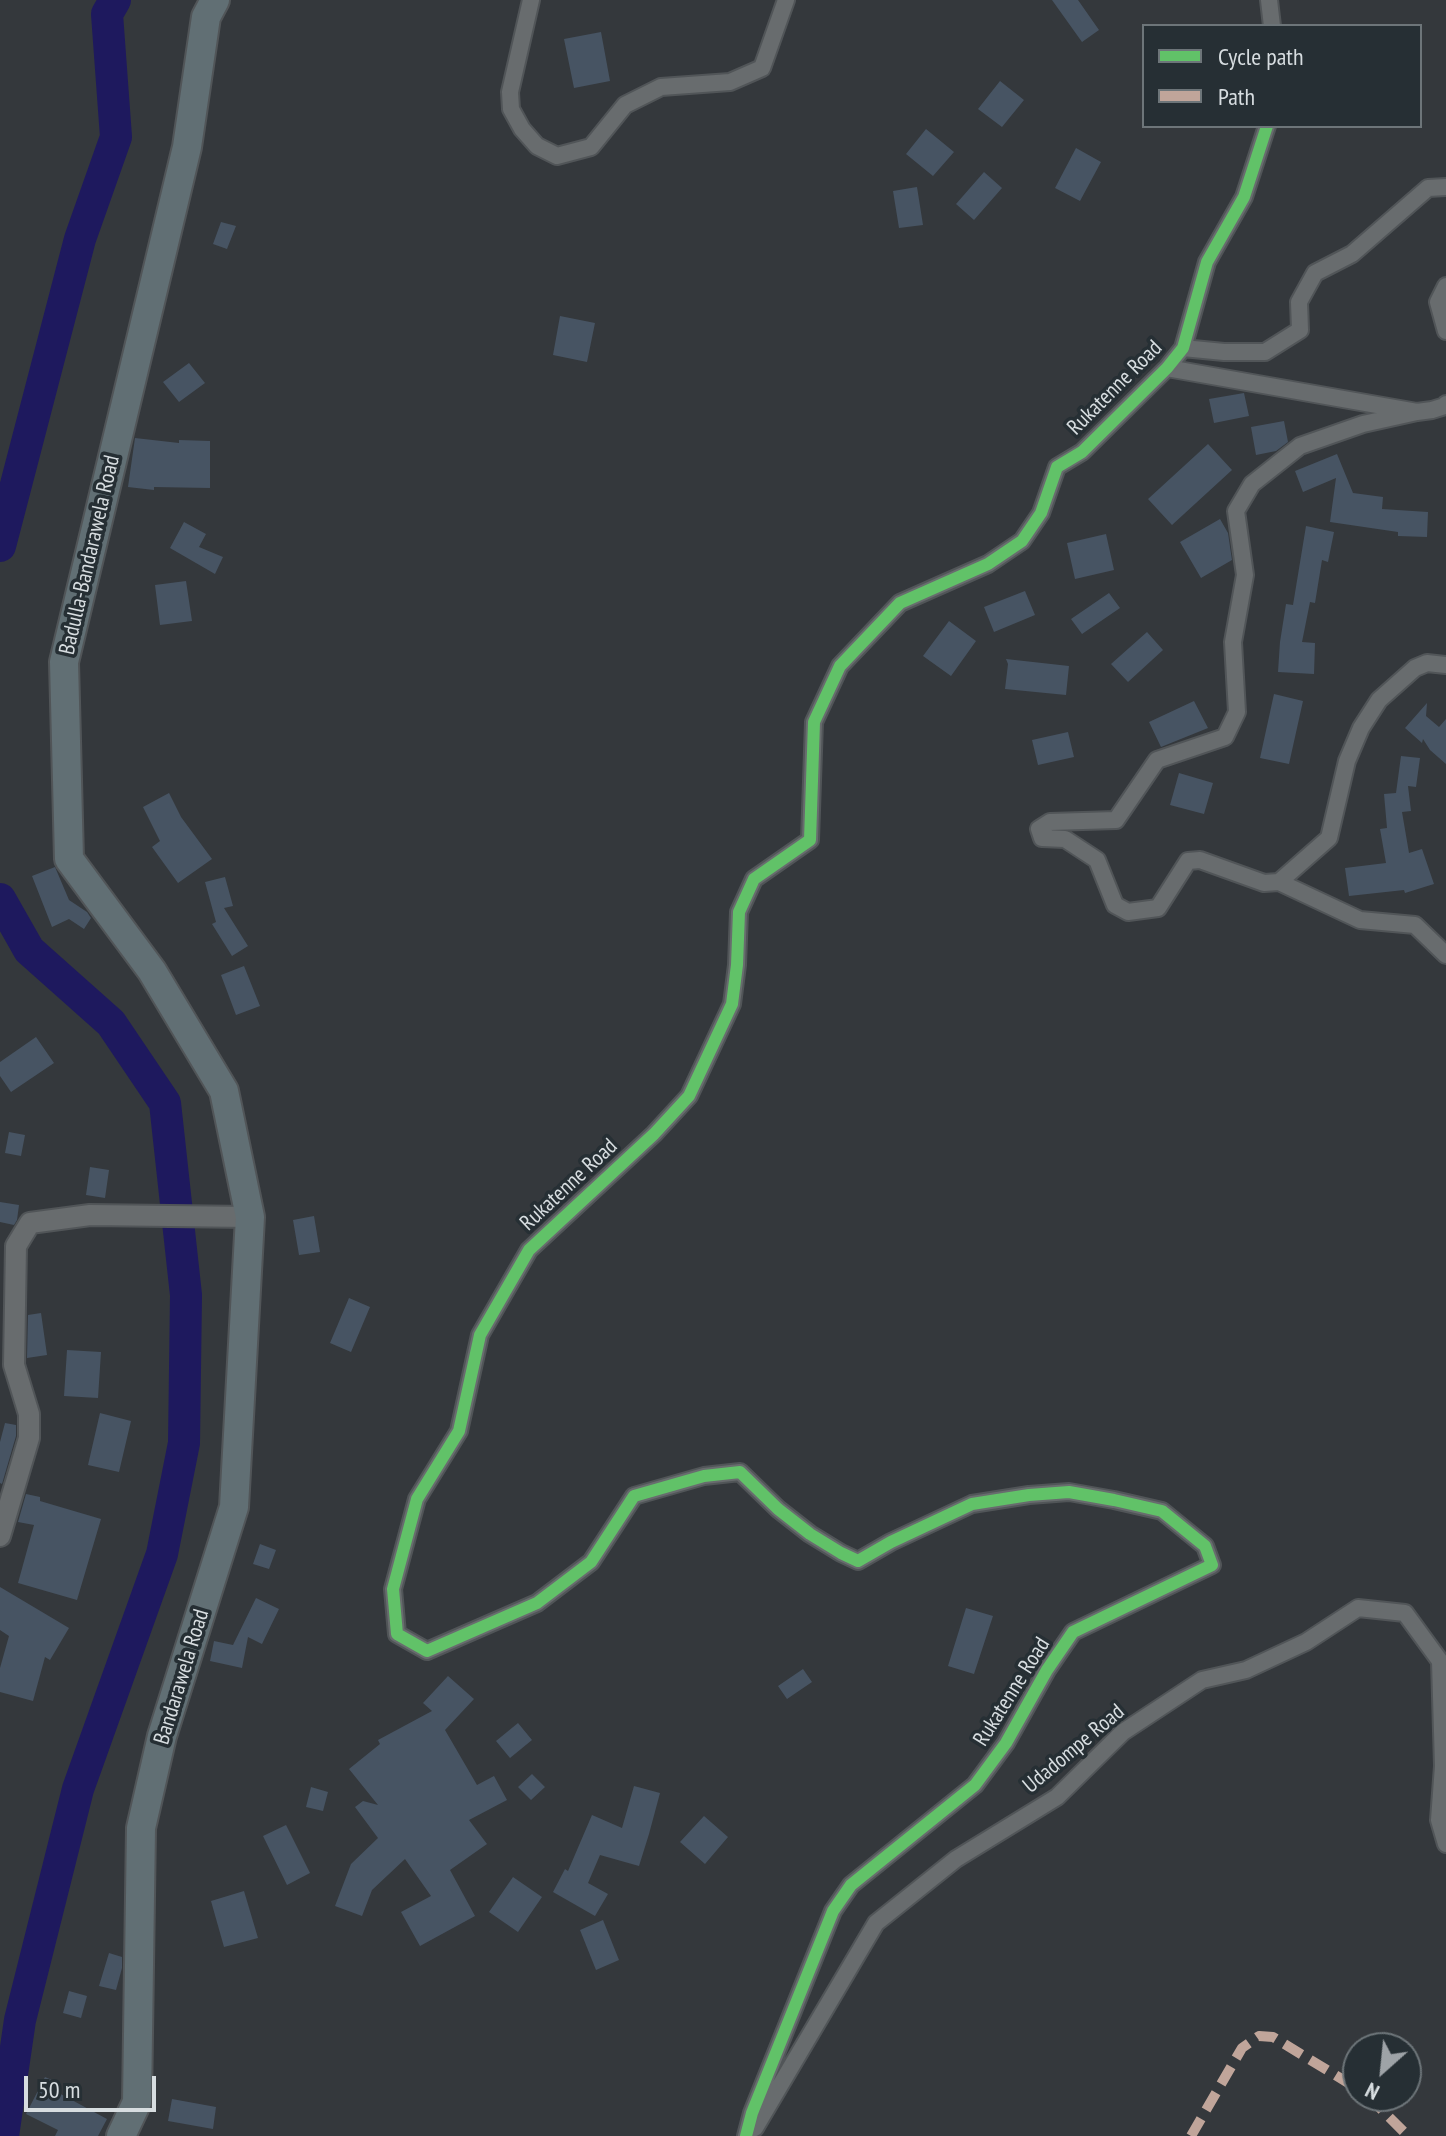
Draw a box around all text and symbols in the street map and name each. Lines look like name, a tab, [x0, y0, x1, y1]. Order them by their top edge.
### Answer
legend	[1142, 24, 1422, 128]
text: Cycle path	[1218, 41, 1304, 72]
text: Path	[1218, 81, 1255, 112]
street label: Rukatenne Road	[1062, 335, 1168, 441]
street label: Badulla-Bandarawela Road	[54, 453, 126, 657]
street label: Rukatenne Road	[515, 1133, 623, 1237]
street label: Bandarawela Road	[149, 1606, 215, 1748]
street label: Rukatenne Road	[968, 1633, 1056, 1751]
street label: Udadompe Road	[1018, 1699, 1130, 1799]
north arrow	[1342, 2032, 1422, 2112]
scale bar	[28, 2060, 160, 2110]
text: 50 m	[38, 2074, 80, 2105]
text: N	[1360, 2076, 1384, 2107]

